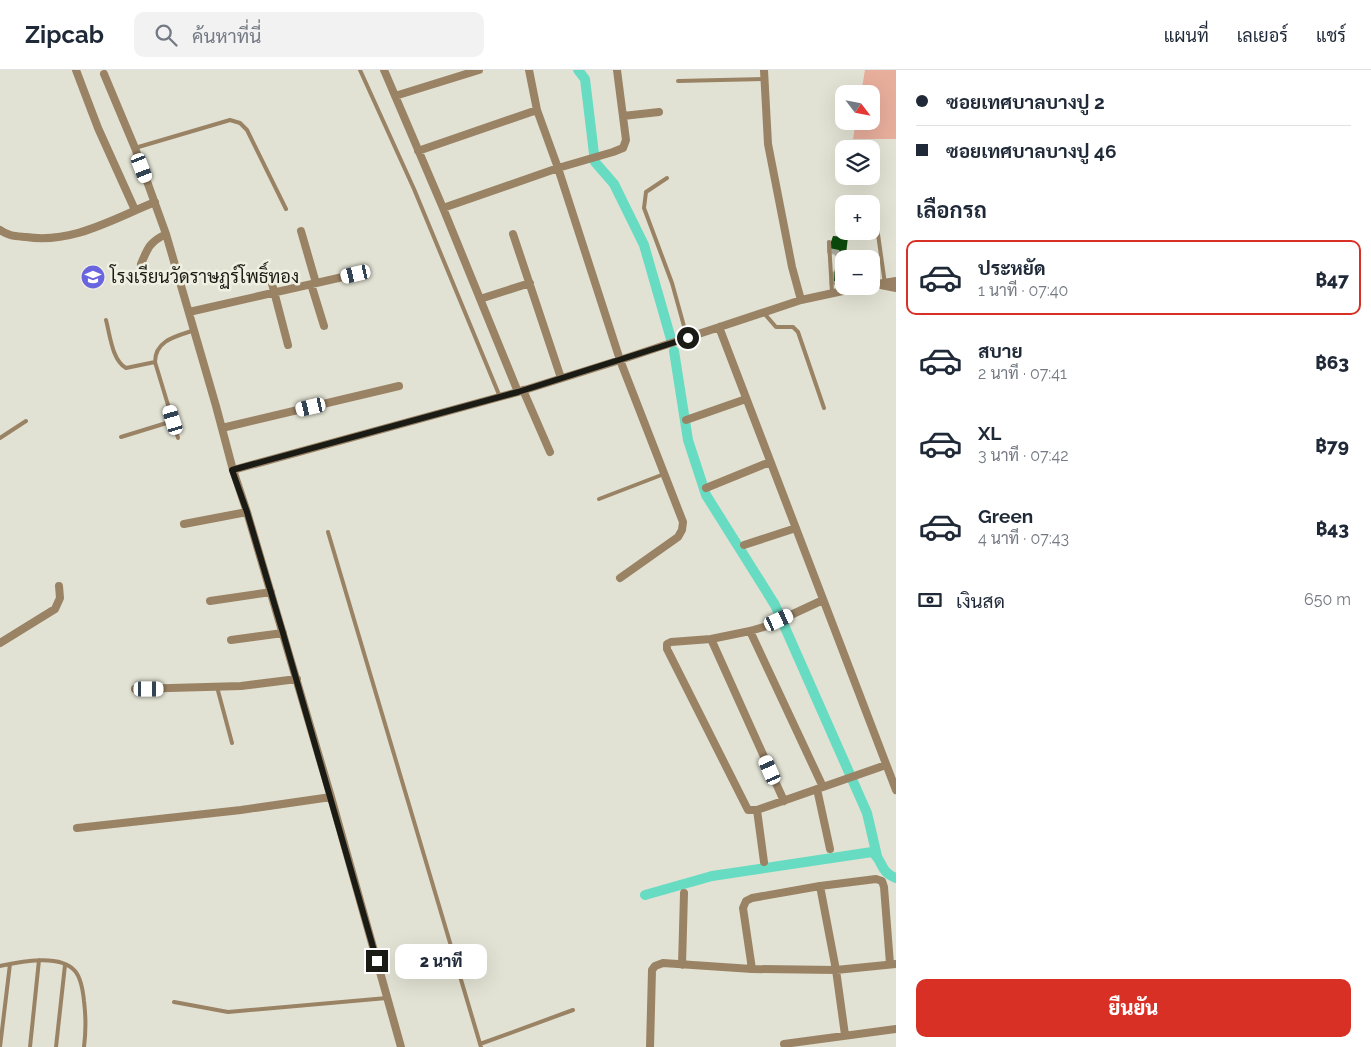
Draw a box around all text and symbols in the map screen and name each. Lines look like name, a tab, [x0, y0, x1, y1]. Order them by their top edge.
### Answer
search box	[134, 12, 484, 57]
text: Zipcab	[25, 20, 104, 49]
icon: search	[152, 21, 180, 49]
text: ค้นหาที่นี่	[192, 25, 261, 47]
text: แผนที่	[1164, 25, 1209, 46]
text: เลเยอร์	[1237, 25, 1288, 46]
text: แชร์	[1316, 25, 1346, 46]
north arrow	[835, 85, 880, 130]
map controls	[835, 85, 880, 295]
text: ซอยเทศบาลบางปู 2	[946, 91, 1105, 113]
button: layers	[835, 140, 880, 185]
text: ซอยเทศบาลบางปู 46	[946, 140, 1117, 162]
car	[129, 151, 154, 185]
button: +	[835, 195, 880, 240]
text: เลือกรถ	[916, 197, 987, 223]
button: −	[835, 250, 880, 295]
icon: car	[918, 255, 963, 300]
text: ประหยัด	[978, 257, 1046, 279]
place label: โรงเรียนวัดราษฏร์โพธิ์ทอง	[109, 261, 299, 289]
car	[339, 263, 372, 285]
school or university icon: โรงเรียนวัดราษฏร์โพธิ์ทอง	[80, 264, 106, 290]
text: ฿47	[1316, 268, 1349, 290]
text: 1 นาที · 07:40	[978, 281, 1068, 300]
route start	[677, 327, 699, 349]
icon: car	[918, 338, 963, 383]
text: สบาย	[978, 340, 1023, 362]
text: ฿63	[1315, 351, 1349, 373]
text: 2 นาที · 07:41	[978, 364, 1067, 383]
car	[294, 396, 327, 418]
car	[161, 403, 184, 437]
icon: car	[918, 421, 963, 466]
text: XL	[978, 422, 1001, 444]
text: ฿79	[1315, 434, 1349, 456]
text: 3 นาที · 07:42	[978, 446, 1069, 465]
icon: car	[918, 504, 963, 549]
text: Green	[978, 505, 1033, 527]
text: ฿43	[1316, 517, 1349, 539]
text: 4 นาที · 07:43	[978, 529, 1069, 548]
icon: cash	[916, 586, 944, 614]
text: เงินสด	[956, 590, 1005, 612]
text: 650 m	[1304, 590, 1351, 609]
car	[762, 607, 795, 633]
car	[134, 682, 164, 697]
car	[757, 753, 782, 787]
callout: 2 นาที	[394, 944, 487, 978]
route end	[366, 950, 388, 972]
text: 2 นาที	[420, 952, 462, 971]
button: ยืนยัน	[916, 979, 1351, 1037]

